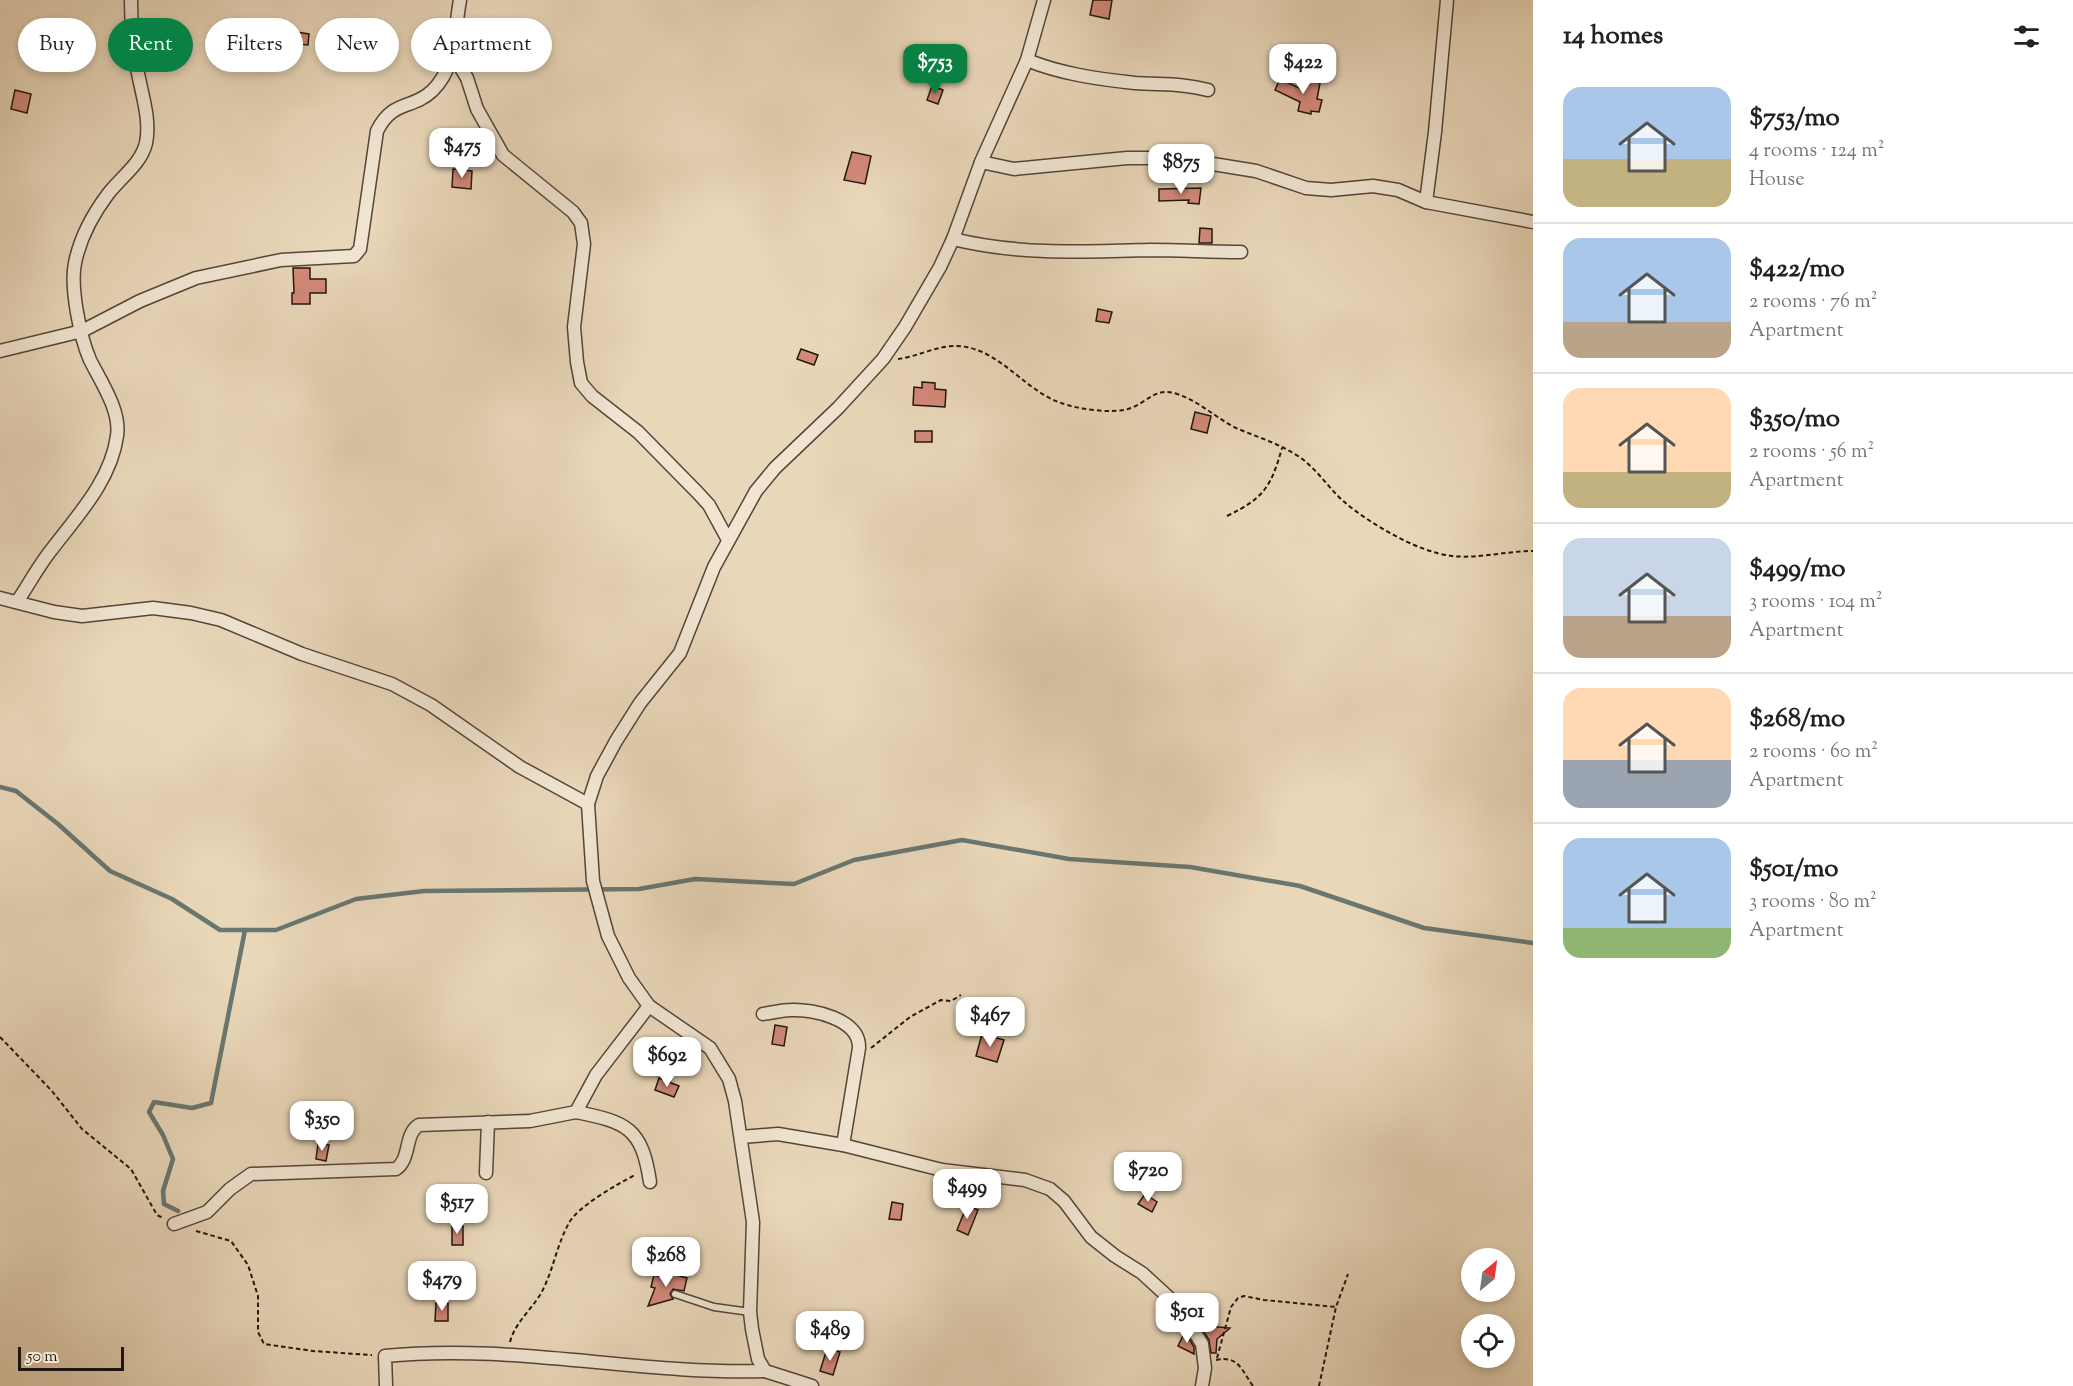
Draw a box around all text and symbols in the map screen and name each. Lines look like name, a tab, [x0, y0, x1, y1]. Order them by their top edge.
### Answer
chip: Buy	[18, 18, 96, 72]
chip: Rent	[108, 18, 193, 72]
chip: Filters	[205, 18, 303, 72]
chip: New	[315, 18, 399, 72]
chip: Apartment	[411, 18, 552, 72]
text: 14 homes	[1563, 18, 1663, 55]
icon: filters	[2010, 20, 2043, 53]
pin: $753	[899, 44, 971, 95]
pin: $422	[1267, 44, 1339, 95]
text: $753	[917, 49, 953, 78]
text: $422	[1283, 49, 1323, 78]
text: $753/mo	[1749, 100, 1840, 137]
icon: home	[1611, 111, 1683, 183]
pin: $475	[426, 128, 498, 179]
text: $475	[443, 133, 481, 162]
text: 4 rooms · 124 m²	[1749, 137, 1884, 166]
pin: $875	[1145, 144, 1217, 195]
text: $875	[1162, 149, 1200, 178]
text: House	[1749, 166, 1804, 195]
text: $422/mo	[1749, 251, 1845, 288]
icon: home	[1611, 262, 1683, 334]
text: 2 rooms · 76 m²	[1749, 288, 1877, 317]
text: Apartment	[1749, 317, 1844, 346]
text: $350/mo	[1749, 401, 1840, 438]
icon: home	[1611, 412, 1683, 484]
text: 2 rooms · 56 m²	[1749, 438, 1874, 467]
text: Apartment	[1749, 467, 1844, 496]
text: $499/mo	[1749, 551, 1846, 588]
icon: home	[1611, 562, 1683, 634]
text: 3 rooms · 104 m²	[1749, 588, 1883, 617]
text: Apartment	[1749, 617, 1844, 646]
text: $268/mo	[1749, 701, 1845, 738]
icon: home	[1611, 712, 1683, 784]
text: 2 rooms · 60 m²	[1749, 738, 1878, 767]
text: Apartment	[1749, 767, 1844, 796]
text: $501/mo	[1749, 851, 1839, 888]
icon: home	[1611, 862, 1683, 934]
text: 3 rooms · 80 m²	[1749, 888, 1877, 917]
text: Apartment	[1749, 917, 1844, 946]
pin: $467	[954, 997, 1026, 1048]
text: $467	[970, 1002, 1010, 1031]
pin: $692	[631, 1037, 703, 1088]
text: $692	[647, 1042, 687, 1071]
pin: $350	[286, 1101, 358, 1152]
text: $350	[304, 1106, 340, 1135]
pin: $720	[1112, 1152, 1184, 1203]
text: $720	[1128, 1157, 1168, 1186]
pin: $499	[931, 1169, 1003, 1220]
text: $499	[947, 1174, 987, 1203]
pin: $517	[421, 1184, 493, 1235]
text: $517	[440, 1189, 474, 1218]
pin: $268	[630, 1237, 702, 1288]
text: $268	[646, 1242, 686, 1271]
north arrow	[1461, 1248, 1515, 1302]
map controls	[1461, 1248, 1515, 1368]
pin: $479	[406, 1261, 478, 1312]
text: $479	[422, 1266, 462, 1295]
pin: $501	[1151, 1293, 1223, 1344]
text: $501	[1170, 1298, 1204, 1327]
pin: $489	[794, 1311, 866, 1362]
button: locate	[1461, 1314, 1515, 1368]
text: $489	[810, 1316, 850, 1345]
scale bar	[18, 1344, 124, 1372]
text: 50 m	[27, 1346, 58, 1369]

